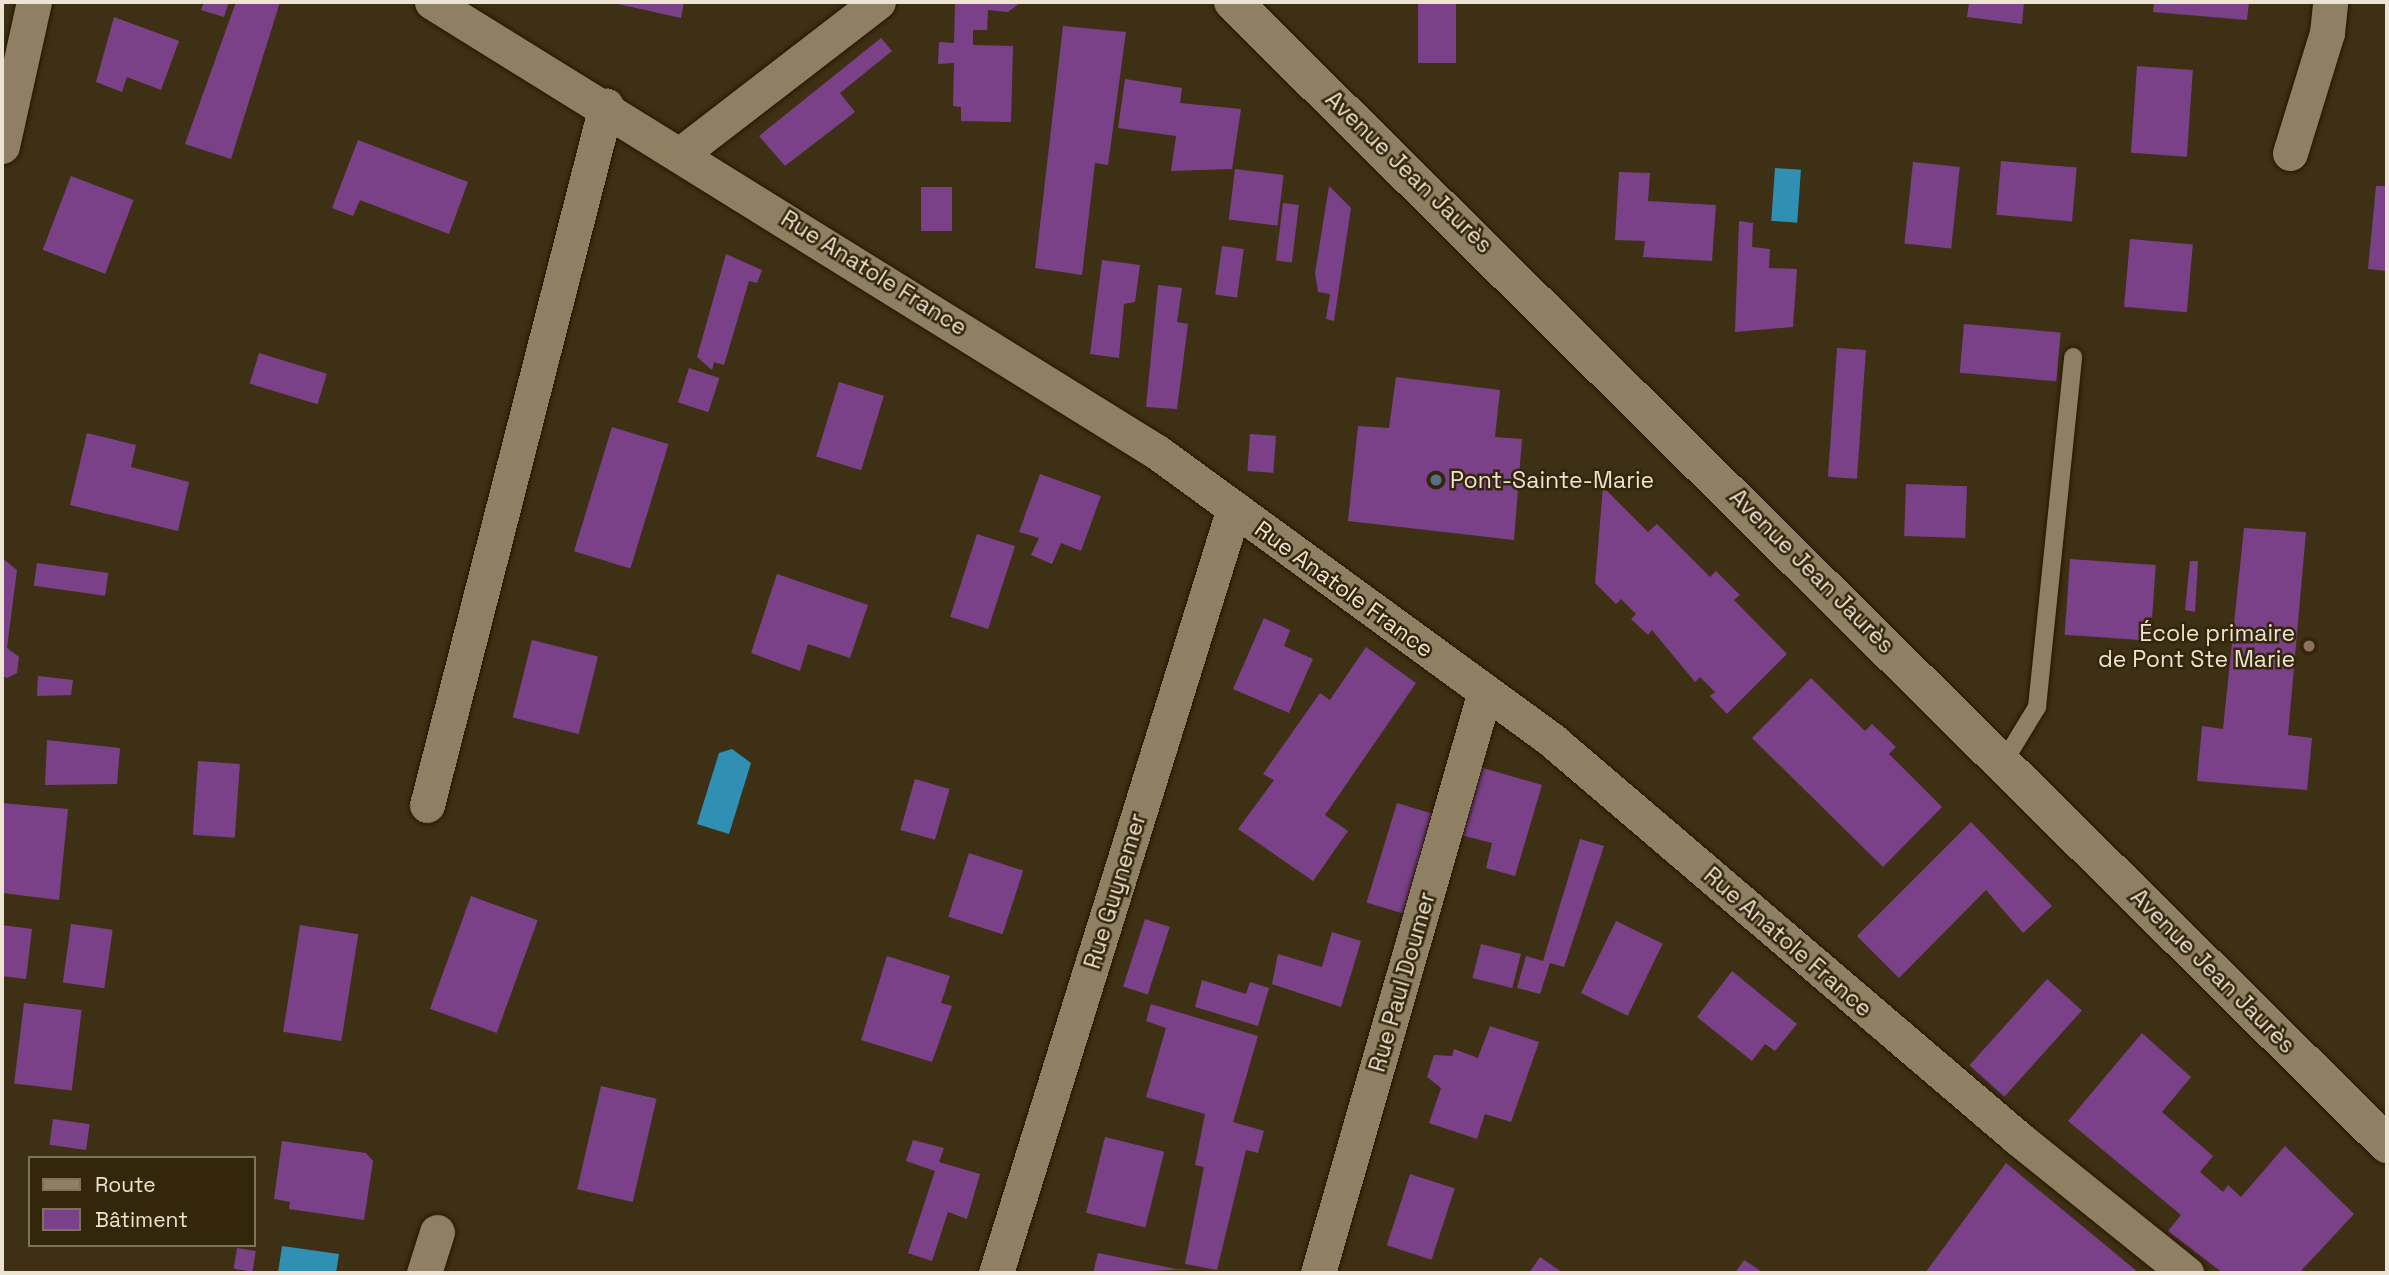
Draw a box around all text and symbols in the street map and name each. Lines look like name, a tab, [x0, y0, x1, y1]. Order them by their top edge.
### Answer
street label: Avenue Jean Jaurès	[1320, 85, 1498, 259]
street label: Rue Anatole France	[776, 205, 972, 341]
place label: Pont-Sainte-Marie	[1450, 466, 1654, 494]
marker: Pont-Sainte-Marie	[1428, 472, 1444, 488]
street label: Avenue Jean Jaurès	[1724, 483, 1900, 659]
street label: Rue Anatole France	[1249, 515, 1439, 663]
place label: École primaire de Pont Ste Marie	[2098, 619, 2295, 673]
marker: École primaire de Pont Ste Marie	[2301, 638, 2317, 654]
street label: Rue Guynemer	[1078, 810, 1152, 972]
street label: Rue Anatole France	[1698, 861, 1878, 1023]
street label: Avenue Jean Jaurès	[2125, 883, 2301, 1059]
street label: Rue Paul Doumer	[1363, 889, 1441, 1075]
legend	[28, 1156, 256, 1247]
text: Route	[95, 1171, 156, 1198]
text: Bâtiment	[95, 1206, 188, 1233]

